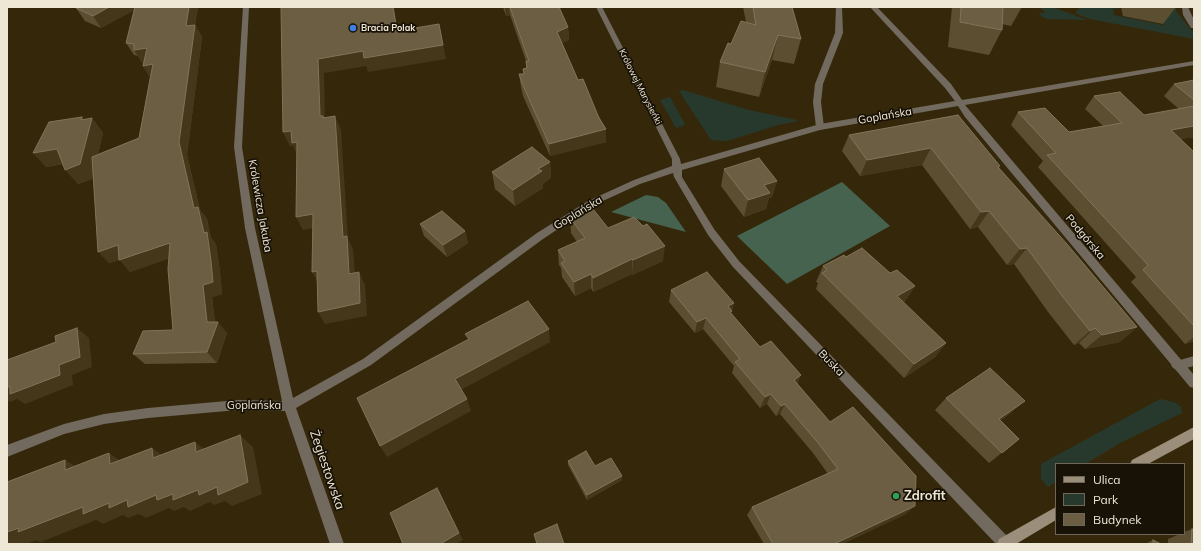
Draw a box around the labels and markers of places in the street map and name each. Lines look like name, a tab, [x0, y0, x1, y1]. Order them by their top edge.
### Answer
marker: Bracia Polak	[348, 23, 358, 33]
place label: Bracia Polak	[361, 23, 415, 33]
place label: Zdrofit	[904, 488, 945, 504]
marker: Zdrofit	[891, 491, 901, 501]

